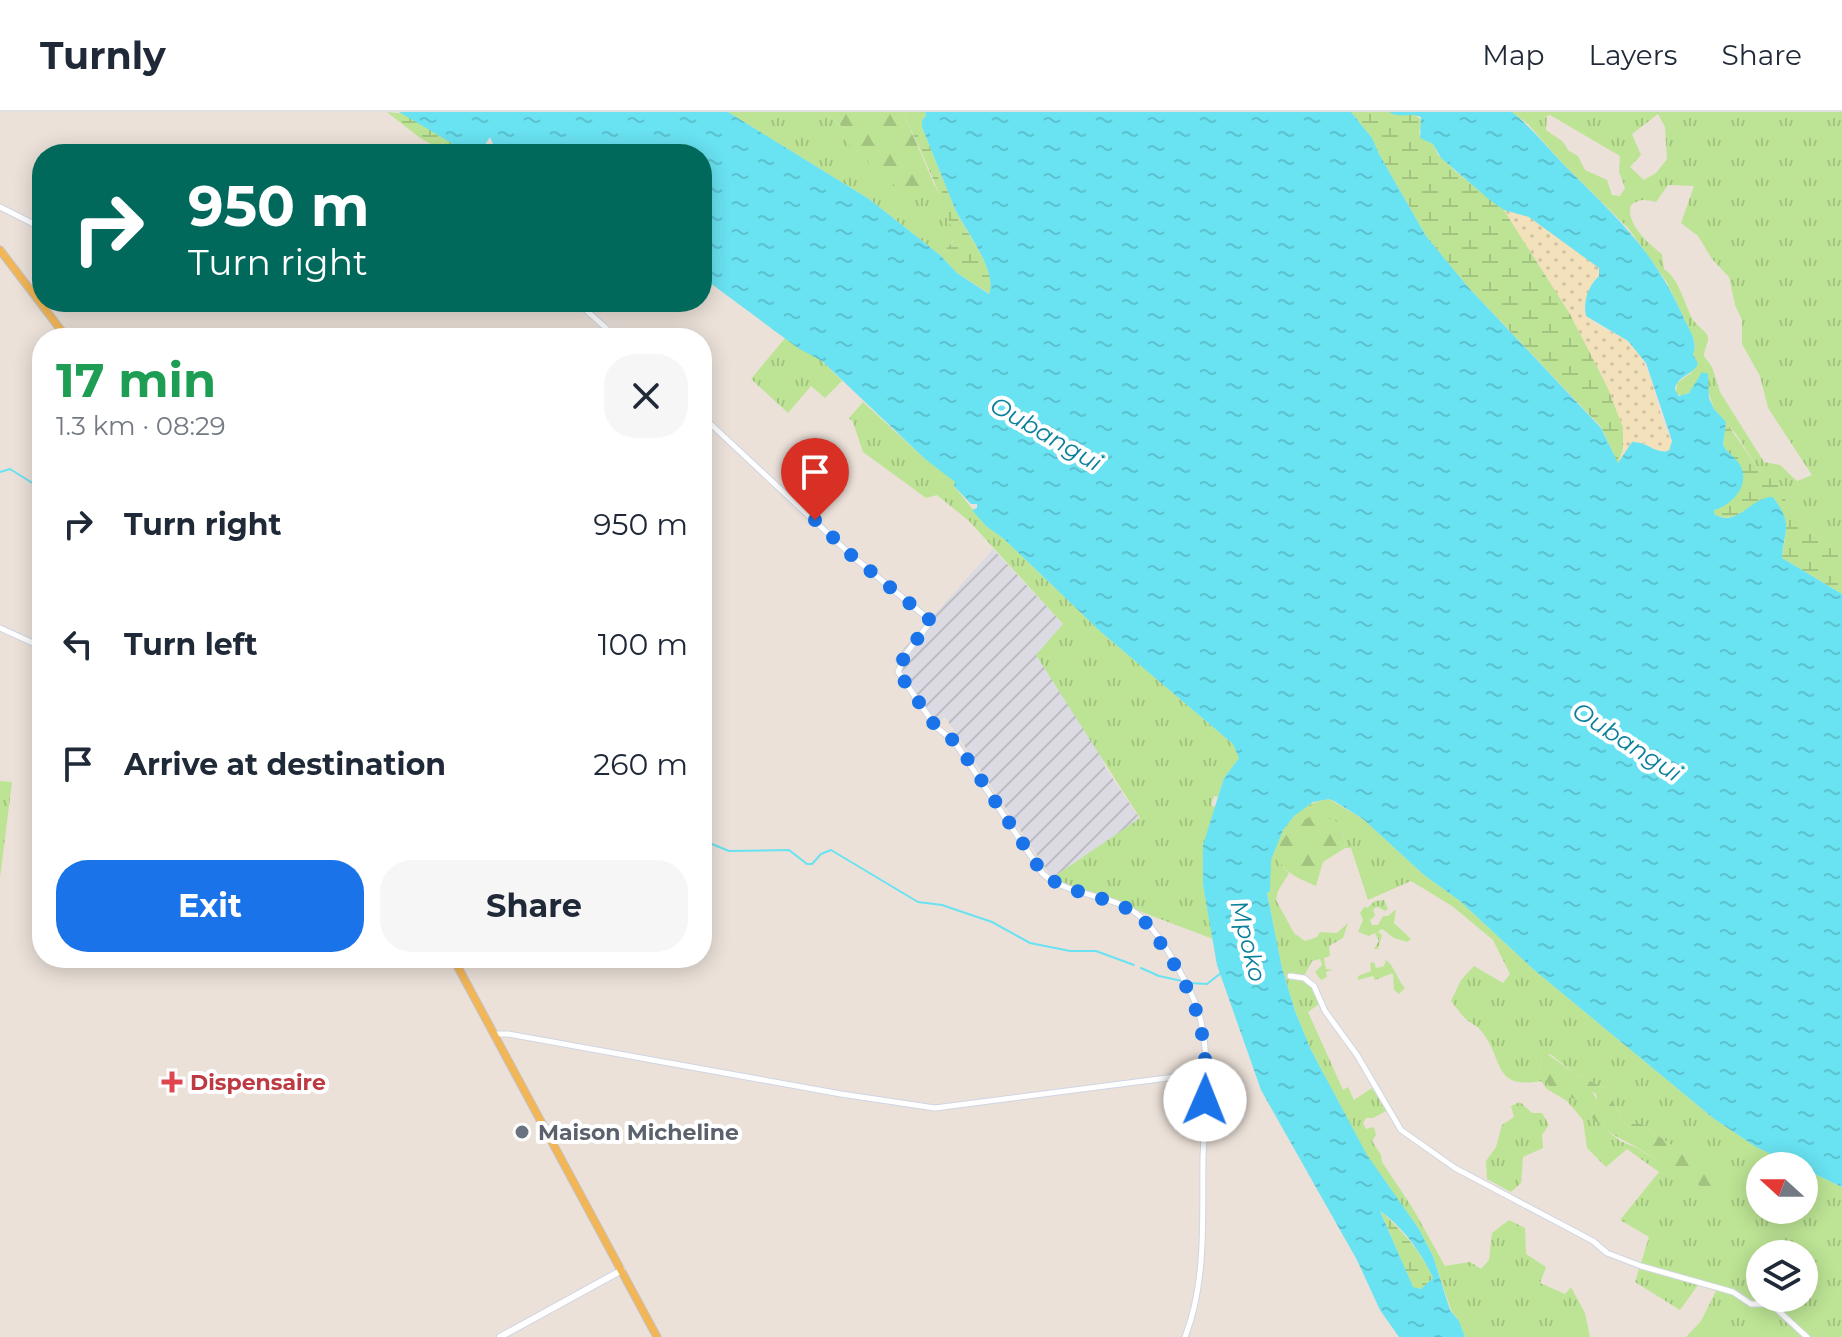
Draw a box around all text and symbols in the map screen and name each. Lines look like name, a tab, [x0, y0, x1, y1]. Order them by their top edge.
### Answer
text: Turnly	[40, 32, 166, 79]
text: Map	[1482, 38, 1545, 72]
text: Layers	[1589, 38, 1678, 72]
text: Share	[1722, 38, 1802, 72]
text: 950 m	[188, 172, 370, 240]
icon: right	[56, 176, 160, 280]
text: Turn right	[188, 240, 368, 284]
text: 17 min	[56, 351, 216, 409]
button: close	[604, 354, 688, 438]
water label: Oubangui	[985, 390, 1108, 477]
text: 1.3 km · 08:29	[56, 410, 226, 442]
pin	[781, 438, 849, 520]
icon: arrive	[793, 450, 837, 494]
icon: right	[56, 502, 100, 546]
text: Turn right	[124, 506, 281, 543]
text: 950 m	[593, 506, 688, 543]
icon: left	[56, 622, 100, 666]
text: Turn left	[124, 626, 257, 663]
text: 100 m	[598, 626, 688, 663]
water label: Oubangui	[1567, 696, 1688, 788]
icon: arrive	[56, 742, 100, 786]
text: Arrive at destination	[124, 746, 446, 783]
text: 260 m	[593, 746, 688, 783]
button: Exit	[56, 860, 364, 952]
button: Share	[380, 860, 688, 952]
water label: Mpoko	[1224, 897, 1273, 985]
position arrow	[1163, 1058, 1247, 1142]
place label: Dispensaire	[190, 1069, 326, 1096]
marker: Dispensaire	[161, 1071, 183, 1093]
place label: Maison Micheline	[538, 1119, 739, 1146]
marker: Maison Micheline	[513, 1123, 531, 1141]
north arrow	[1746, 1152, 1818, 1224]
map controls	[1746, 1152, 1818, 1312]
button: layers	[1746, 1240, 1818, 1312]

